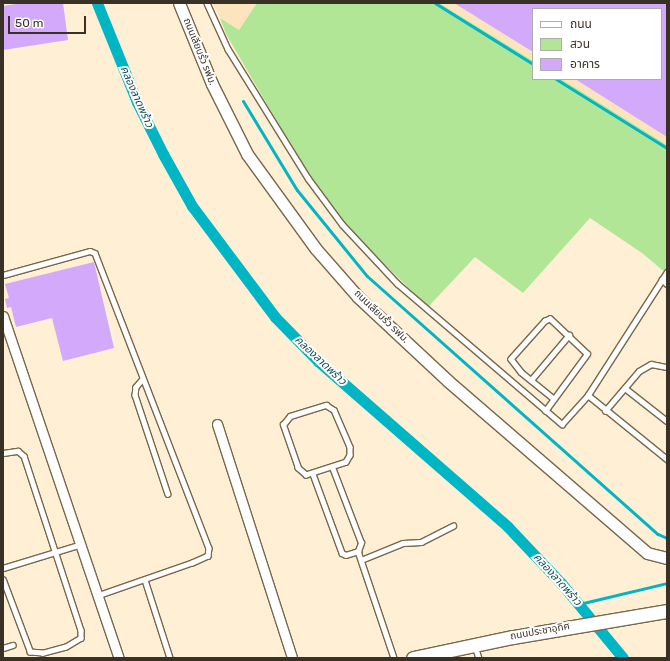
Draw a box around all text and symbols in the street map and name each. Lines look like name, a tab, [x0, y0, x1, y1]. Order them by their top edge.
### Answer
scale bar	[10, 8, 88, 34]
legend	[532, 8, 662, 80]
text: 50 m	[15, 16, 43, 30]
street label: ถนนเลียบรั้ว รฟม.	[180, 17, 218, 87]
text: ถนน	[570, 17, 592, 31]
text: สวน	[570, 37, 590, 51]
text: อาคาร	[570, 57, 600, 71]
water label: คลองลาดพร้าว	[117, 64, 155, 130]
street label: ถนนเลียบรั้ว รฟม.	[351, 288, 411, 346]
water label: คลองลาดพร้าว	[291, 334, 349, 388]
water label: คลองลาดพร้าว	[530, 551, 584, 609]
street label: ถนนประชาอุทิศ	[509, 621, 571, 643]

